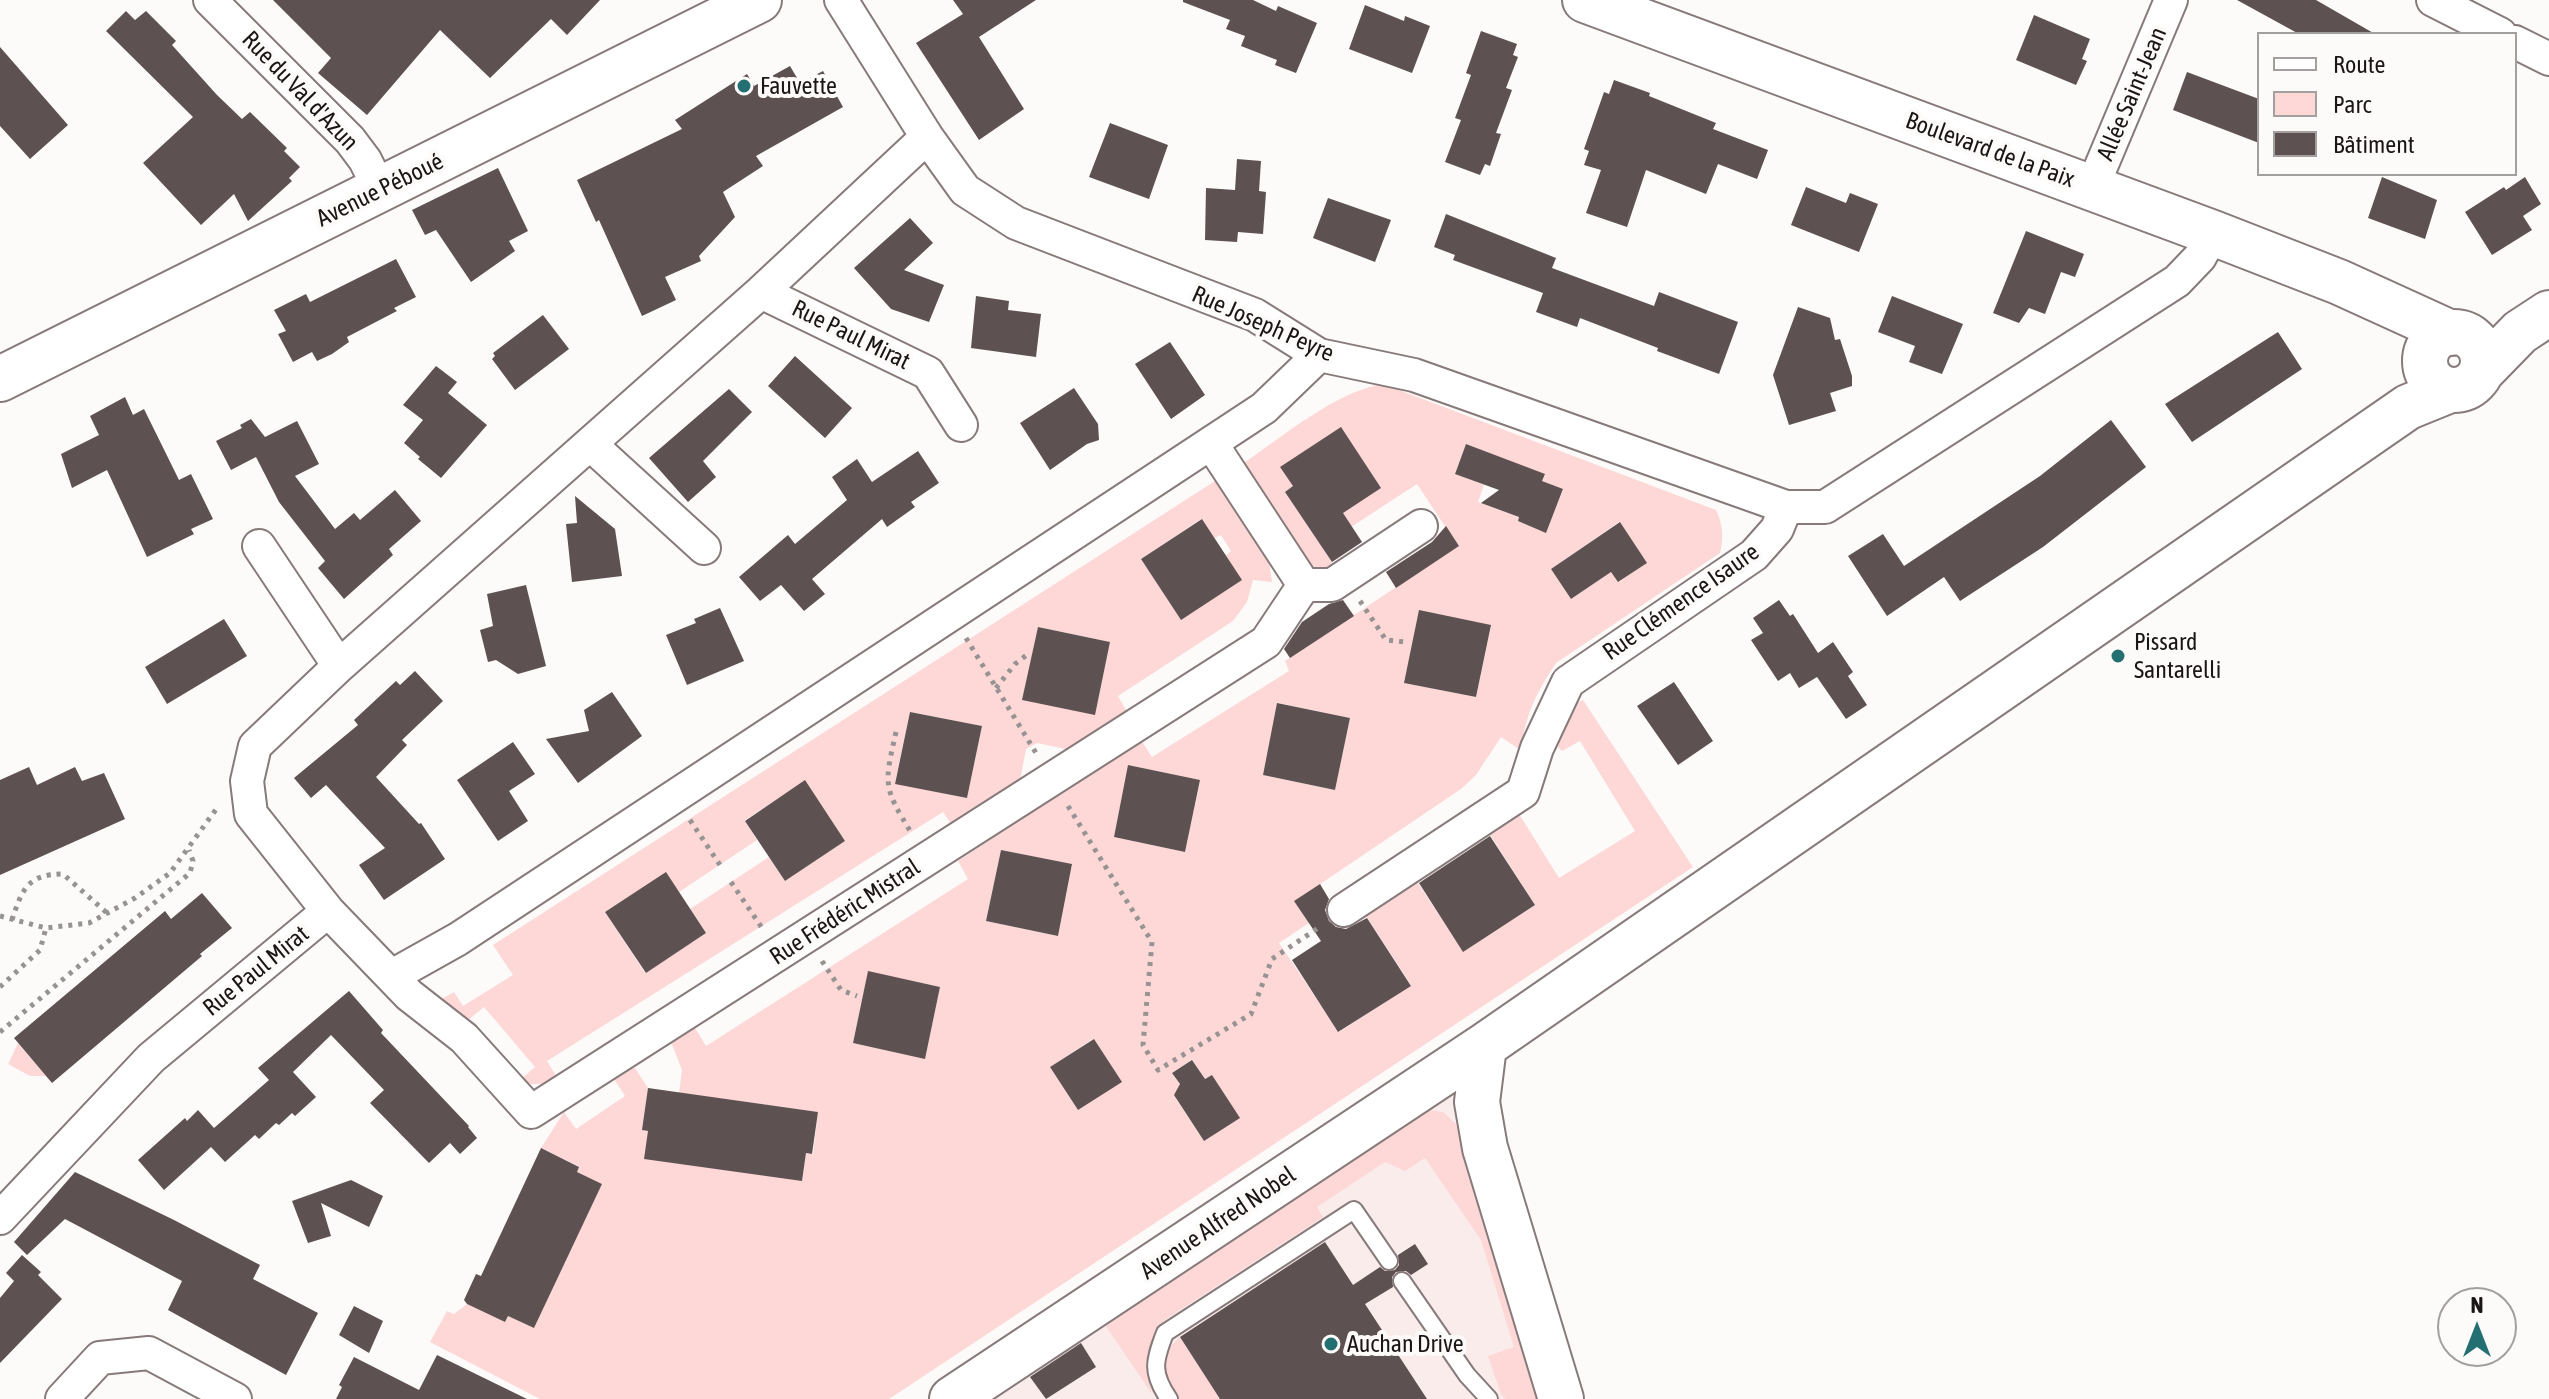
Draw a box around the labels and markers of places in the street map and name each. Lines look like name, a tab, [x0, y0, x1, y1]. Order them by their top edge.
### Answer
place label: Fauvette	[760, 72, 837, 100]
marker: Fauvette	[735, 77, 753, 95]
place label: Pissard Santarelli	[2134, 628, 2221, 684]
marker: Pissard Santarelli	[2109, 647, 2127, 665]
place label: Auchan Drive	[1347, 1330, 1464, 1358]
marker: Auchan Drive	[1322, 1335, 1340, 1353]

